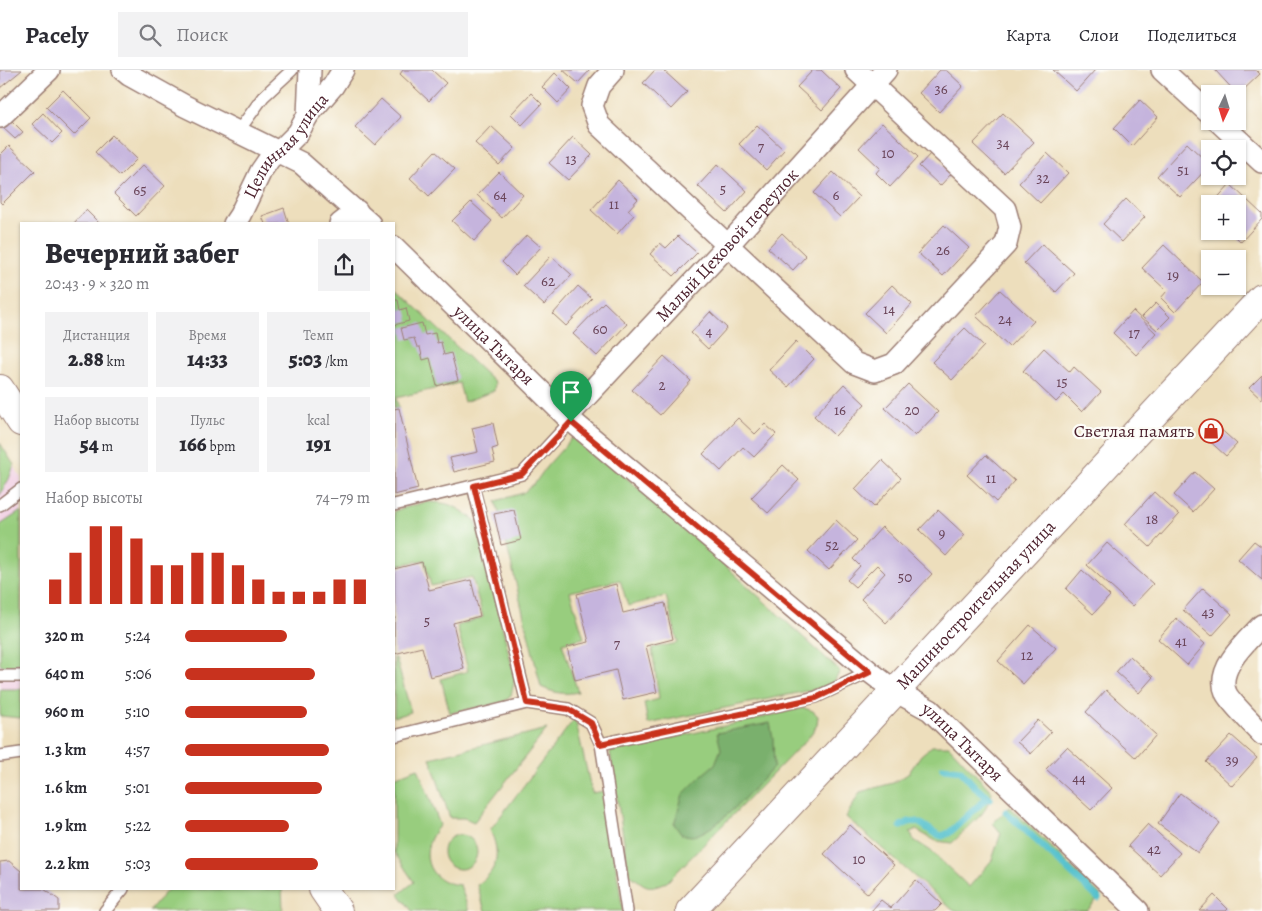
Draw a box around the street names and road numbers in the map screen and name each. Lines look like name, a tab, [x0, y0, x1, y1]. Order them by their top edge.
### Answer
street label: Целинная улица	[238, 87, 334, 202]
street label: Малый Цеховой переулок	[650, 163, 804, 327]
street label: улица Тытаря	[447, 299, 540, 390]
street label: Машиностроительная улица	[891, 514, 1061, 694]
street label: улица Тытаря	[917, 695, 1009, 787]

